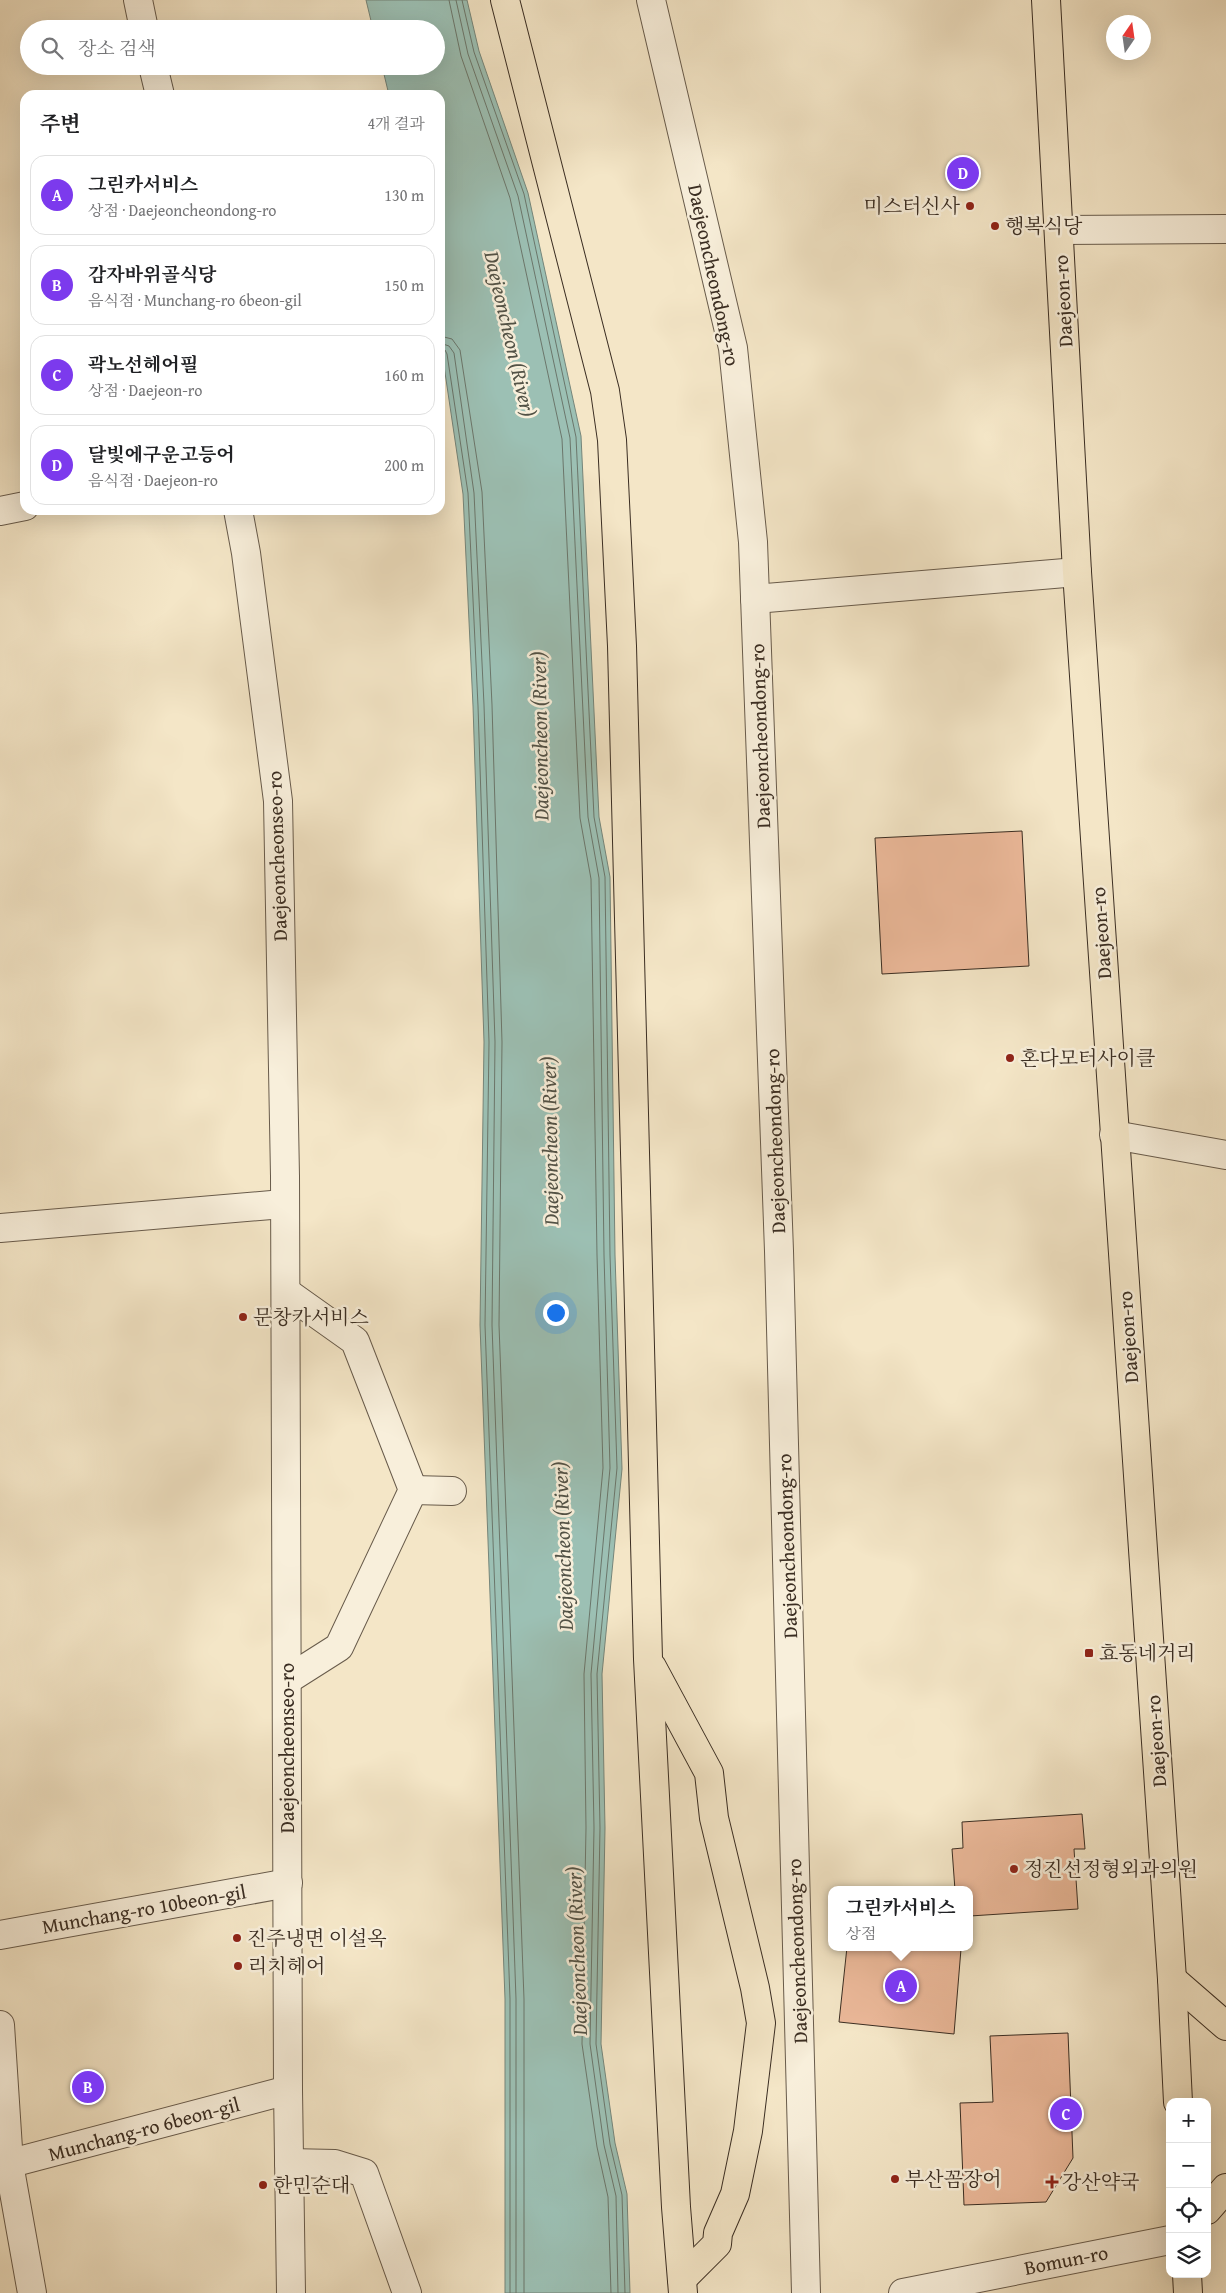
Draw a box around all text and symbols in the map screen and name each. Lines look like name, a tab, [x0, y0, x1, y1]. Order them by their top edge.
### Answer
north arrow	[1106, 15, 1151, 60]
search box	[20, 20, 445, 75]
icon: search	[38, 34, 66, 62]
text: 장소 검색	[78, 34, 156, 62]
text: 주변	[40, 108, 81, 139]
text: 4개 결과	[367, 111, 425, 135]
pin: D	[947, 154, 979, 192]
text: 그린카서비스	[88, 170, 198, 198]
street label: Daejeoncheondong-ro	[681, 181, 748, 368]
text: A	[52, 183, 62, 207]
text: 130 m	[384, 183, 424, 207]
place label: 미스터신사	[863, 191, 961, 220]
text: 상점 · Daejeoncheondong-ro	[88, 198, 277, 222]
marker: 미스터신사	[964, 200, 976, 212]
place label: 행복식당	[1005, 211, 1083, 240]
marker: 행복식당	[989, 220, 1001, 232]
water label: Daejeoncheon (River)	[476, 247, 545, 420]
street label: Daejeon-ro	[1046, 254, 1079, 348]
text: 감자바위골식당	[88, 260, 216, 288]
text: B	[52, 273, 62, 297]
text: 150 m	[384, 273, 424, 297]
text: 음식점 · Munchang-ro 6beon-gil	[88, 288, 302, 312]
text: 곽노선헤어필	[88, 350, 198, 378]
text: C	[52, 363, 62, 387]
text: 160 m	[384, 363, 424, 387]
text: 상점 · Daejeon-ro	[88, 378, 202, 402]
text: 달빛에구운고등어	[88, 440, 235, 468]
text: D	[52, 453, 62, 477]
text: 200 m	[384, 453, 424, 477]
text: 음식점 · Daejeon-ro	[88, 468, 218, 492]
street label: Daejeoncheondong-ro	[742, 643, 777, 829]
water label: Daejeoncheon (River)	[523, 651, 556, 822]
street label: Daejeoncheonseo-ro	[259, 770, 294, 942]
street label: Daejeon-ro	[1083, 886, 1118, 980]
place label: 혼다모터사이클	[1020, 1043, 1155, 1072]
street label: Daejeoncheondong-ro	[757, 1048, 792, 1234]
marker: 혼다모터사이클	[1004, 1052, 1016, 1064]
water label: Daejeoncheon (River)	[533, 1056, 566, 1227]
street label: Daejeon-ro	[1110, 1290, 1145, 1384]
your location	[543, 1300, 569, 1326]
place label: 문창카서비스	[253, 1302, 369, 1331]
marker: 문창카서비스	[237, 1311, 249, 1323]
street label: Daejeoncheondong-ro	[769, 1453, 804, 1639]
water label: Daejeoncheon (River)	[544, 1461, 581, 1632]
place label: 효동네거리	[1099, 1638, 1196, 1667]
marker: 효동네거리	[1083, 1647, 1095, 1659]
street label: Daejeoncheonseo-ro	[272, 1663, 301, 1833]
street label: Daejeon-ro	[1138, 1694, 1173, 1788]
place label: 정진선정형외과의원	[1024, 1854, 1198, 1883]
street label: Daejeoncheondong-ro	[779, 1858, 814, 2044]
marker: 정진선정형외과의원	[1008, 1863, 1020, 1875]
water label: Daejeoncheon (River)	[558, 1866, 595, 2037]
street label: Munchang-ro 10beon-gil	[40, 1876, 249, 1941]
popup	[828, 1886, 973, 1951]
text: 그린카서비스	[845, 1893, 956, 1921]
text: 상점	[845, 1921, 876, 1945]
place label: 진주냉면 이설옥	[247, 1923, 387, 1952]
marker: 진주냉면 이설옥	[231, 1932, 243, 1944]
place label: 리치헤어	[248, 1951, 325, 1980]
marker: 리치헤어	[232, 1960, 244, 1972]
pin: A	[885, 1967, 917, 2005]
pin: B	[72, 2068, 104, 2106]
street label: Munchang-ro 6beon-gil	[45, 2089, 243, 2168]
pin: C	[1050, 2095, 1082, 2133]
map controls	[1166, 2098, 1211, 2278]
button: +	[1166, 2098, 1211, 2143]
button: −	[1166, 2143, 1211, 2188]
place label: 부산꼼장어	[905, 2164, 1002, 2193]
place label: 강산약국	[1062, 2167, 1139, 2196]
place label: 한민순대	[273, 2170, 350, 2199]
marker: 부산꼼장어	[889, 2173, 901, 2185]
marker: 강산약국	[1046, 2176, 1058, 2188]
marker: 한민순대	[257, 2179, 269, 2191]
button: locate	[1166, 2188, 1211, 2233]
button: layers	[1166, 2233, 1211, 2278]
street label: Bomun-ro	[1021, 2237, 1110, 2282]

